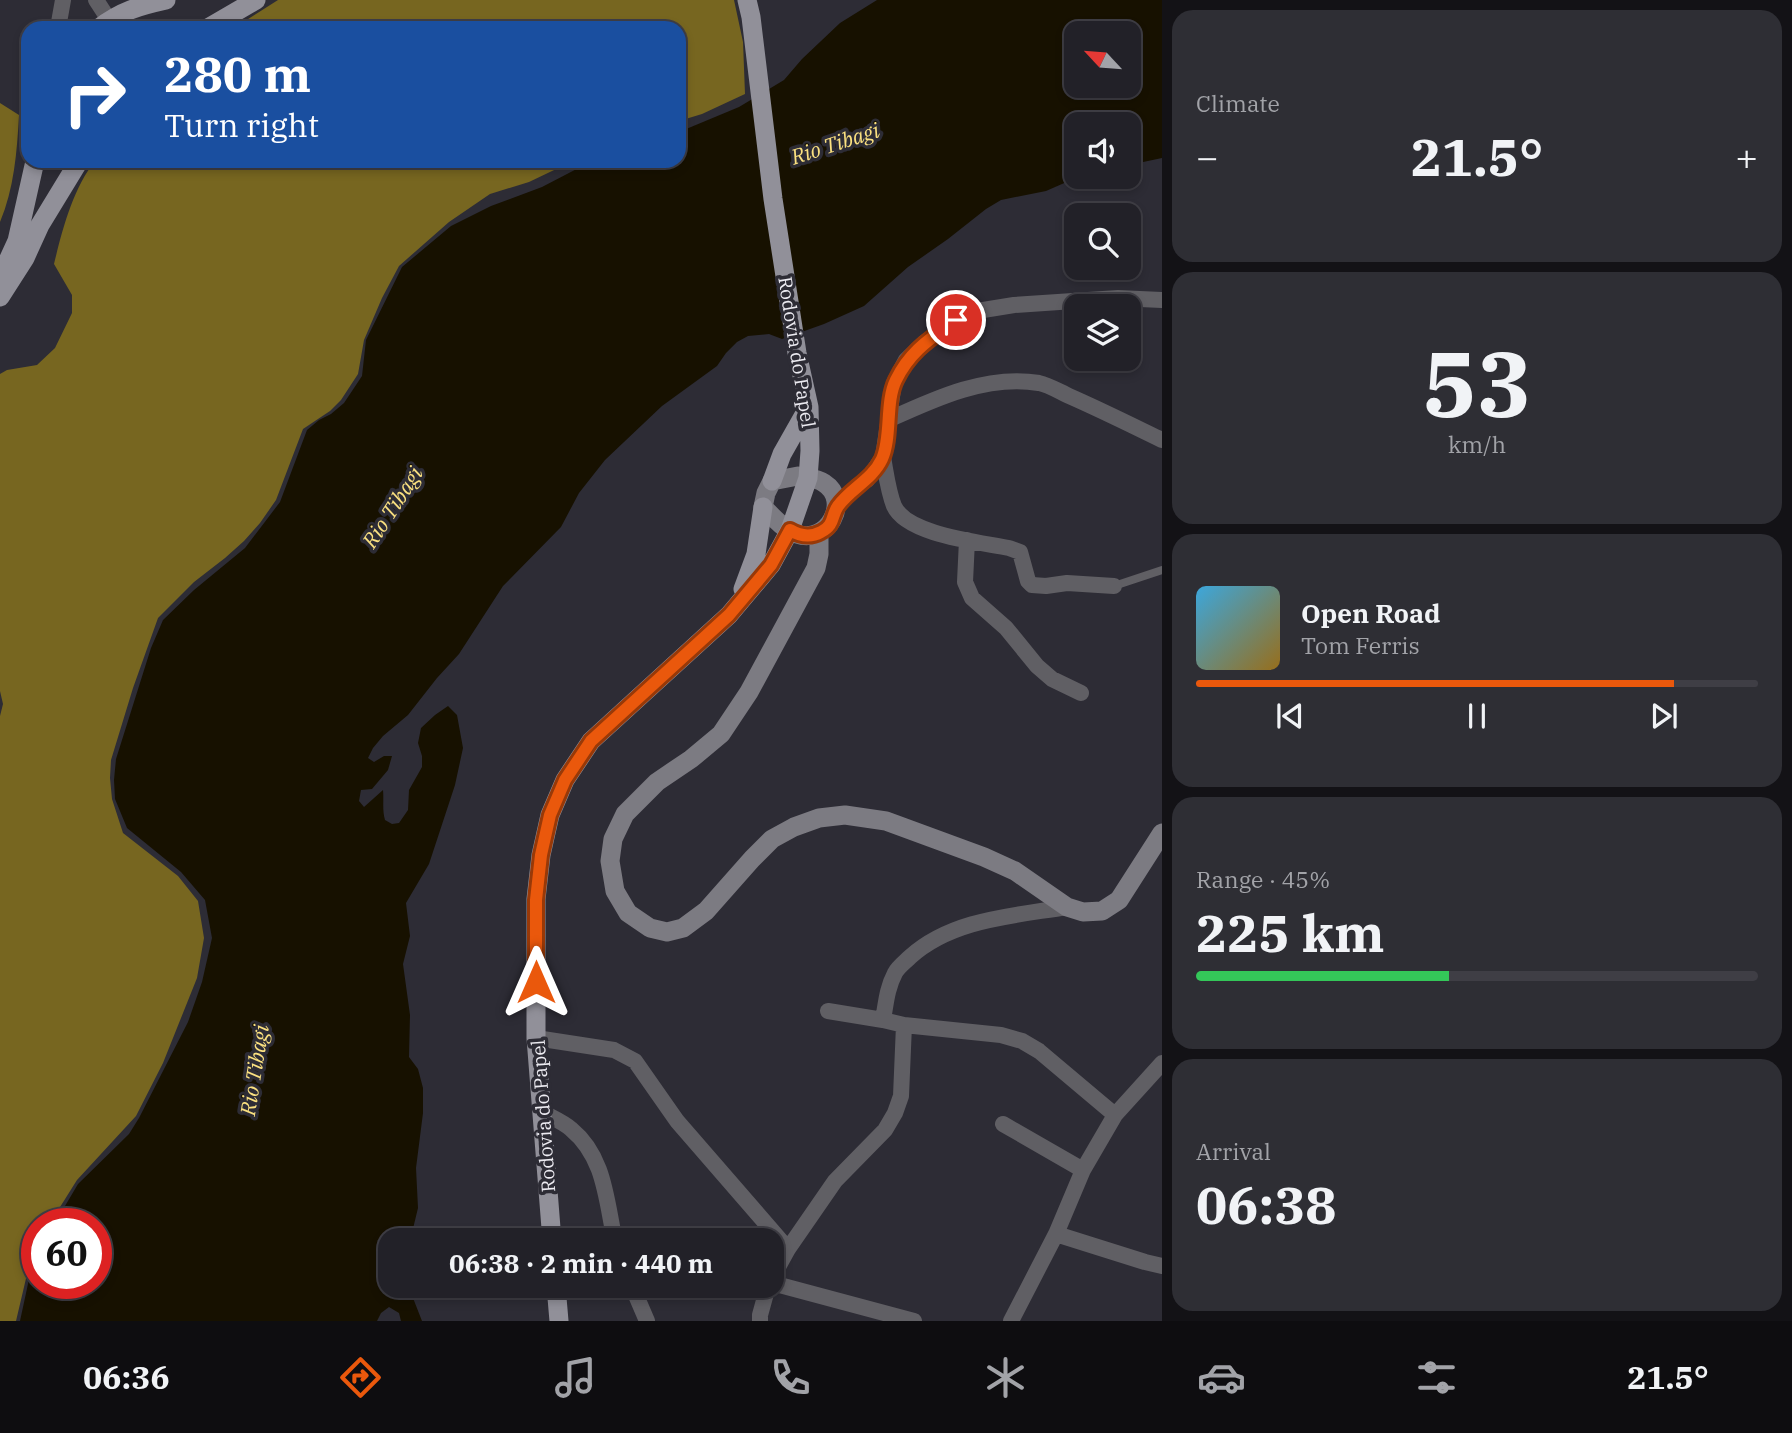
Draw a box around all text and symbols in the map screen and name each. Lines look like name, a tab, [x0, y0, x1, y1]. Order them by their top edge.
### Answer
north arrow	[1064, 21, 1141, 98]
map controls	[1064, 21, 1141, 371]
text: 280 m	[164, 42, 311, 105]
icon: right	[49, 49, 140, 140]
text: Climate	[1196, 88, 1280, 118]
text: Turn right	[164, 104, 319, 146]
button: sound	[1064, 112, 1141, 189]
water label: Rio Tibagi	[786, 115, 883, 171]
text: 21.5°	[1411, 123, 1543, 190]
text: −	[1196, 132, 1219, 181]
text: +	[1735, 132, 1758, 181]
button: search	[1064, 203, 1141, 280]
street label: Rodovia do Papel	[773, 275, 821, 430]
pin	[926, 290, 986, 350]
button: layers	[1064, 294, 1141, 371]
icon: arrive	[937, 301, 975, 339]
text: 53	[1422, 324, 1532, 442]
text: km/h	[1448, 429, 1506, 459]
water label: Rio Tibagi	[355, 460, 429, 554]
text: Open Road	[1301, 596, 1440, 630]
text: Tom Ferris	[1301, 630, 1420, 660]
icon: previous	[1271, 697, 1309, 735]
icon: pause	[1458, 697, 1496, 735]
icon: next	[1645, 697, 1683, 735]
text: Range · 45%	[1196, 864, 1330, 894]
text: 225 km	[1196, 899, 1385, 966]
position arrow	[499, 945, 573, 1019]
water label: Rio Tibagi	[233, 1022, 275, 1118]
street label: Rodovia do Papel	[526, 1039, 560, 1193]
text: Arrival	[1196, 1136, 1271, 1166]
text: 06:38	[1196, 1171, 1337, 1238]
speed limit sign: 60	[21, 1208, 112, 1299]
text: 06:38 · 2 min · 440 m	[449, 1246, 713, 1280]
icon: directions	[336, 1353, 385, 1402]
icon: music	[551, 1353, 600, 1402]
icon: phone	[766, 1353, 815, 1402]
icon: climate	[981, 1353, 1030, 1402]
icon: car	[1197, 1353, 1246, 1402]
icon: filters	[1412, 1353, 1461, 1402]
text: 06:36	[83, 1356, 170, 1398]
text: 21.5°	[1627, 1356, 1709, 1398]

